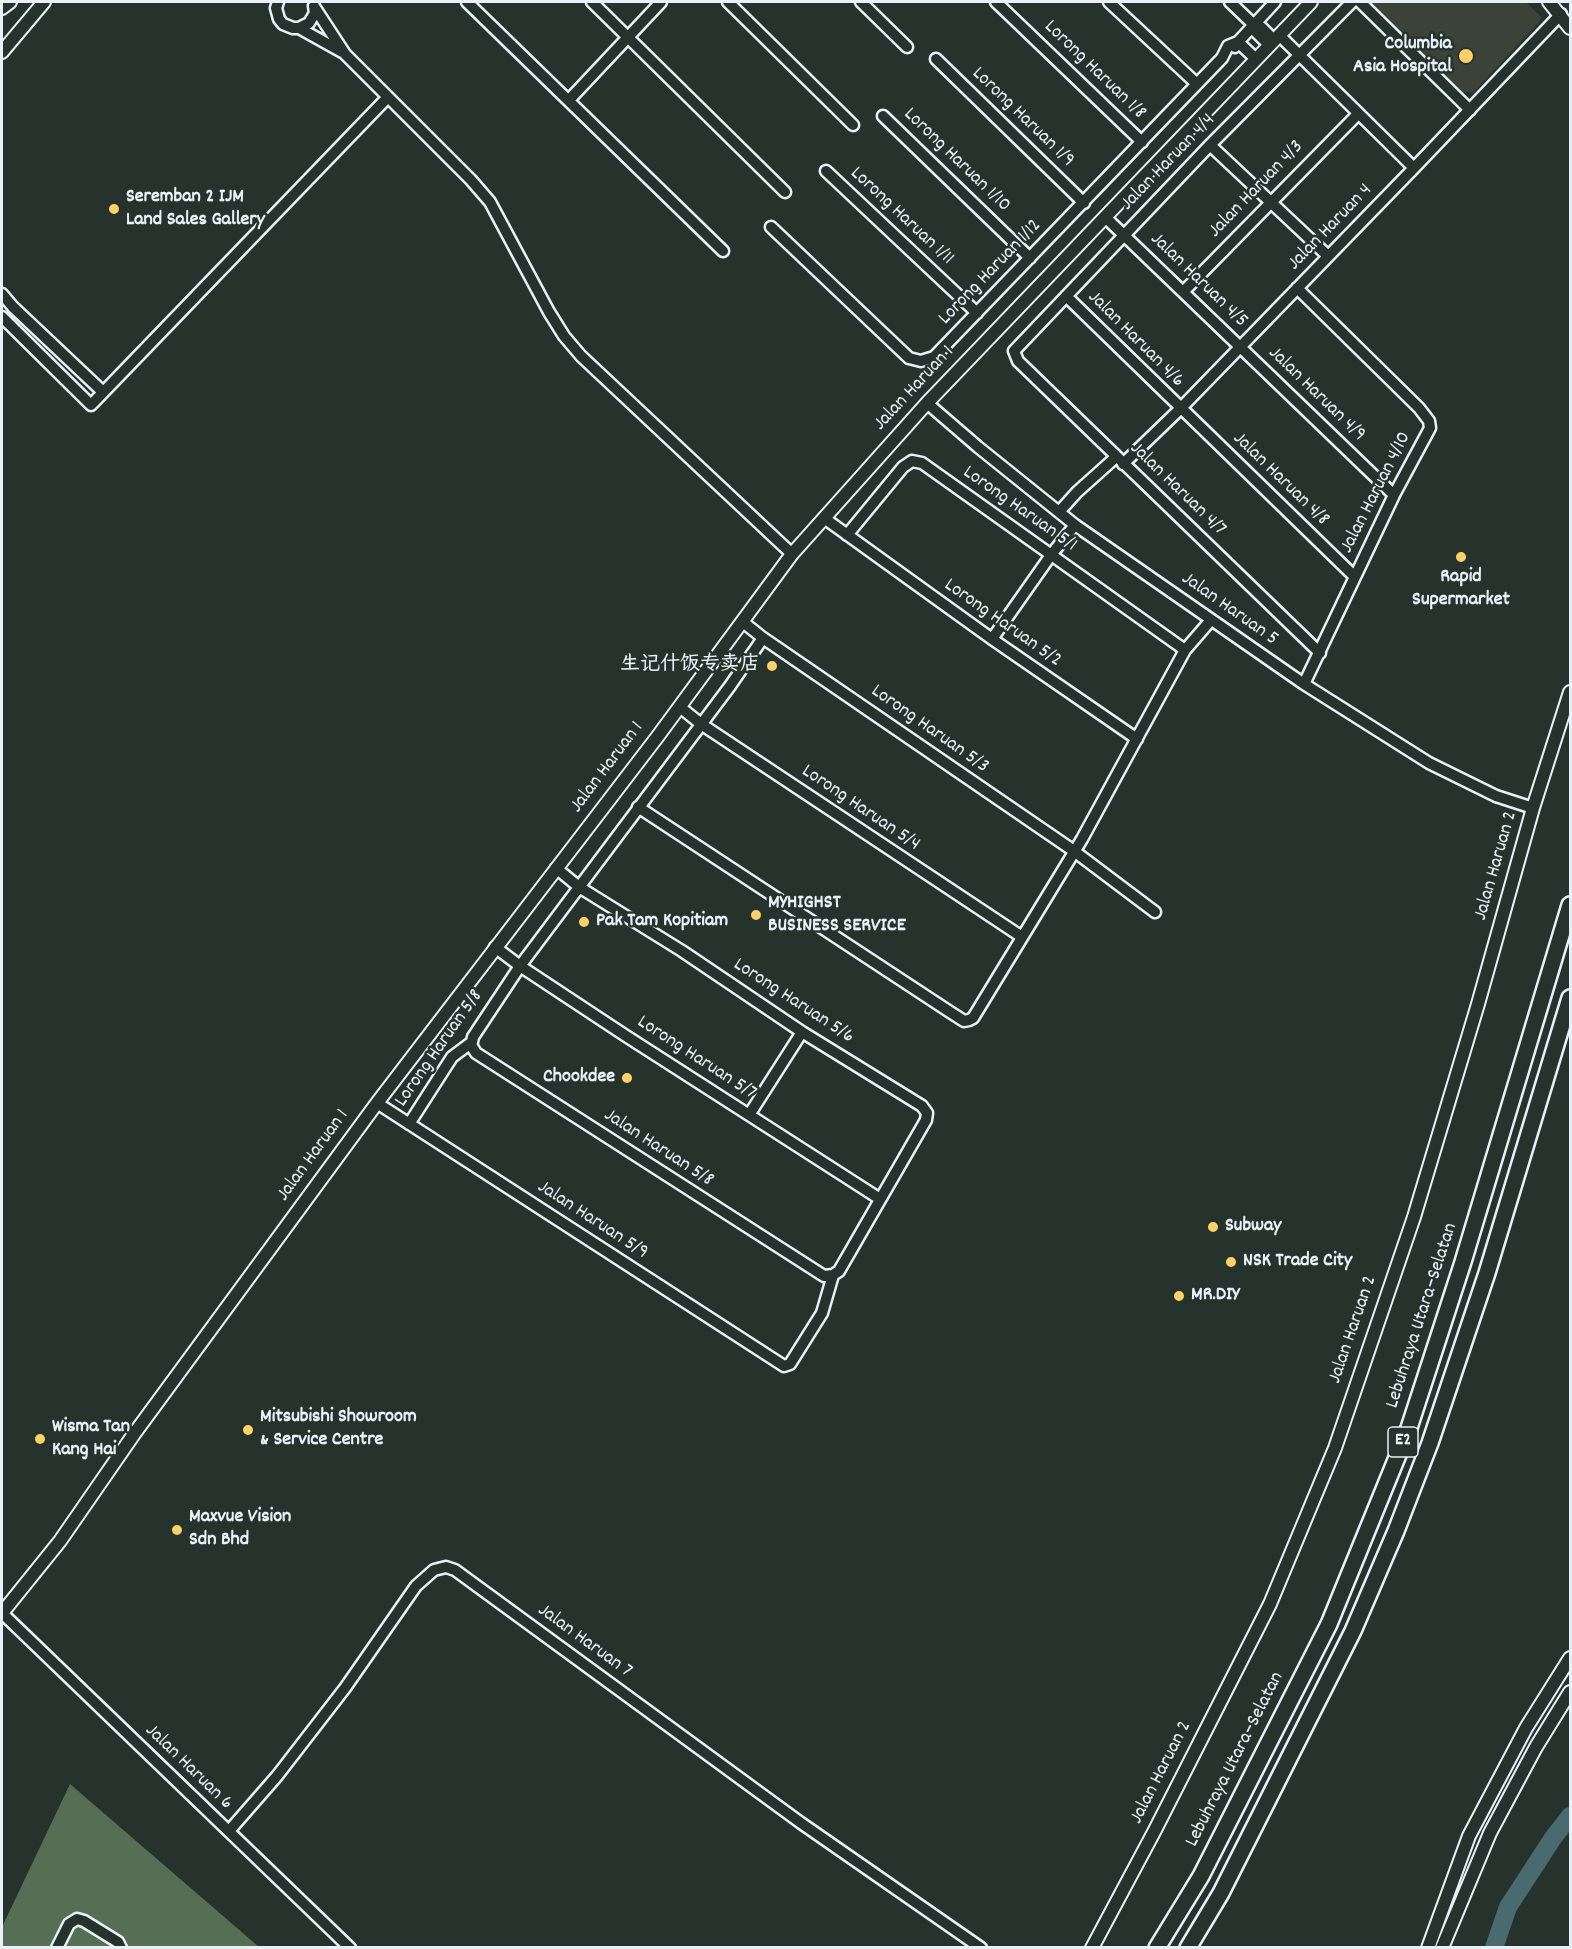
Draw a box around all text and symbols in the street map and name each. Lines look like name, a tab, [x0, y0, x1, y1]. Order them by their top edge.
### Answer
street label: Lorong Haruan 1/8	[1038, 16, 1150, 126]
place label: Columbia Asia Hospital	[1353, 33, 1452, 80]
marker: Columbia Asia Hospital	[1457, 47, 1475, 65]
street label: Lorong Haruan 1/9	[965, 63, 1079, 173]
street label: Lorong Haruan 1/10	[897, 104, 1015, 218]
street label: Jalan Haruan 4/4	[1117, 109, 1221, 217]
street label: Jalan Haruan 4/3	[1204, 136, 1310, 244]
street label: Lorong Haruan 1/11	[844, 163, 958, 271]
street label: Jalan Haruan 4	[1284, 179, 1378, 277]
place label: Seremban 2 IJM Land Sales Gallery	[126, 186, 265, 233]
marker: Seremban 2 IJM Land Sales Gallery	[107, 202, 121, 216]
street label: Lorong Haruan 1/12	[934, 215, 1048, 331]
street label: Jalan Haruan 4/5	[1144, 228, 1252, 334]
street label: Jalan Haruan 4/6	[1082, 287, 1188, 393]
street label: Jalan Haruan 1	[869, 341, 961, 437]
street label: Jalan Haruan 4/9	[1262, 342, 1370, 448]
street label: Jalan Haruan 4/8	[1227, 428, 1333, 532]
street label: Jalan Haruan 4/10	[1336, 428, 1418, 558]
street label: Jalan Haruan 4/7	[1124, 438, 1230, 542]
street label: Lorong Haruan 5/1	[957, 462, 1081, 558]
marker: Rapid Supermarket	[1454, 550, 1468, 564]
place label: Rapid Supermarket	[1412, 566, 1510, 613]
street label: Jalan Haruan 5	[1176, 568, 1282, 652]
street label: Lorong Haruan 5/2	[938, 574, 1066, 674]
place label: 生记什饭专卖店	[620, 654, 760, 678]
marker: 生记什饭专卖店	[765, 659, 779, 673]
street label: Lorong Haruan 5/3	[865, 680, 993, 780]
street label: Jalan Haruan 1	[566, 718, 650, 818]
street label: Lorong Haruan 5/4	[796, 760, 924, 858]
street label: Jalan Haruan 2	[1470, 809, 1524, 923]
place label: MYHIGHST BUSINESS SERVICE	[768, 892, 906, 939]
marker: MYHIGHST BUSINESS SERVICE	[749, 908, 763, 922]
place label: Pak Tam Kopitiam	[596, 910, 728, 934]
marker: Pak Tam Kopitiam	[577, 915, 591, 929]
street label: Lorong Haruan 5/6	[728, 954, 858, 1050]
street label: Lorong Haruan 5/8	[391, 986, 489, 1112]
street label: Lorong Haruan 5/7	[632, 1012, 760, 1106]
place label: Chookdee	[543, 1066, 615, 1090]
marker: Chookdee	[620, 1071, 634, 1085]
street label: Jalan Haruan 5/8	[598, 1104, 718, 1194]
street label: Jalan Haruan 1	[273, 1105, 355, 1207]
street label: Jalan Haruan 5/9	[532, 1176, 652, 1266]
place label: Subway	[1225, 1215, 1281, 1239]
marker: Subway	[1206, 1220, 1220, 1234]
street label: Lebuhraya Utara–Selatan	[1382, 1220, 1464, 1412]
place label: NSK Trade City	[1243, 1250, 1352, 1274]
marker: NSK Trade City	[1224, 1255, 1238, 1269]
street label: Jalan Haruan 2	[1324, 1273, 1384, 1387]
place label: MR.DIY	[1191, 1284, 1240, 1308]
marker: MR.DIY	[1172, 1289, 1186, 1303]
place label: Mitsubishi Showroom & Service Centre	[260, 1406, 417, 1453]
place label: Wisma Tan Kang Hai	[52, 1416, 130, 1463]
marker: Mitsubishi Showroom & Service Centre	[241, 1423, 255, 1437]
road number: E2	[1388, 1427, 1418, 1457]
marker: Wisma Tan Kang Hai	[33, 1432, 47, 1446]
place label: Maxvue Vision Sdn Bhd	[189, 1506, 291, 1553]
marker: Maxvue Vision Sdn Bhd	[170, 1523, 184, 1537]
street label: Jalan Haruan 7	[532, 1600, 636, 1684]
street label: Lebuhraya Utara–Selatan	[1181, 1668, 1291, 1852]
street label: Jalan Haruan 2	[1126, 1718, 1198, 1828]
street label: Jalan Haruan 6	[139, 1720, 237, 1816]

